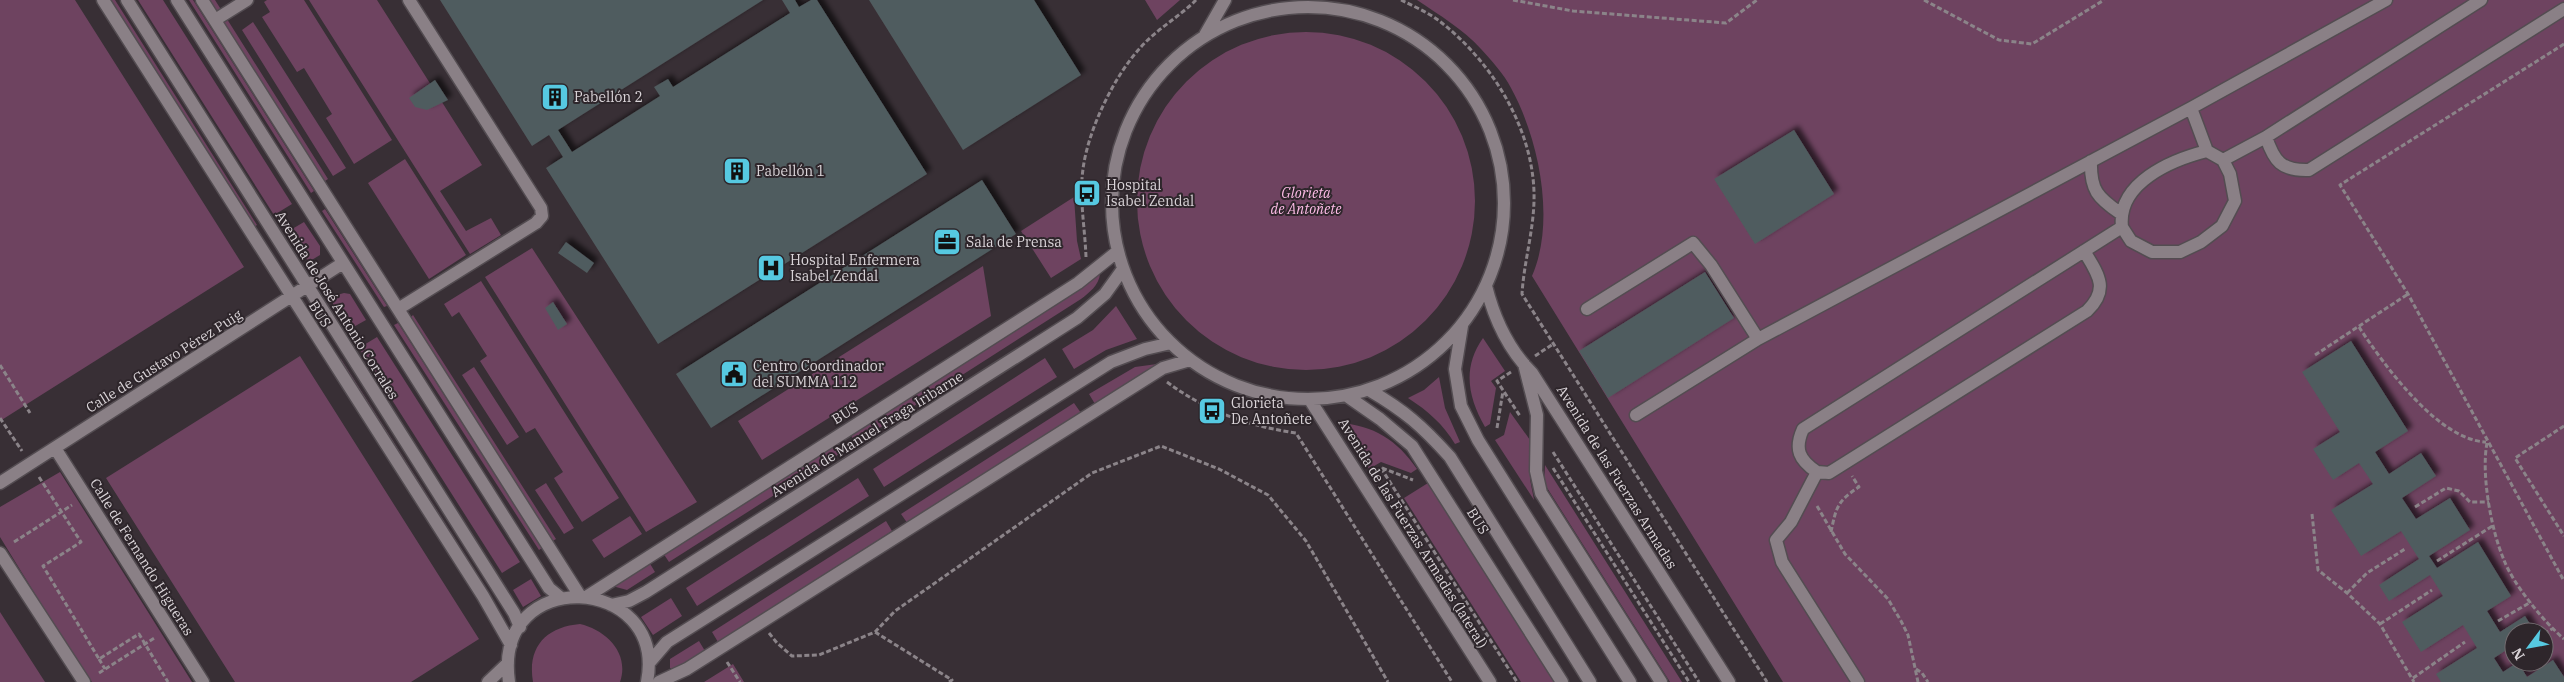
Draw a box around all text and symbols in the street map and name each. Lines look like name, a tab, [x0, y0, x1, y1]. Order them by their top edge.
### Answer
building icon: Pabellón 2	[540, 82, 570, 112]
place label: Pabellón 2	[574, 88, 643, 106]
building icon: Pabellón 1	[722, 156, 752, 186]
place label: Pabellón 1	[756, 162, 825, 180]
place label: Hospital Isabel Zendal	[1106, 176, 1194, 210]
bus stop icon: Hospital Isabel Zendal	[1072, 178, 1102, 208]
park label: Glorieta de Antoñete	[1271, 184, 1342, 218]
street label: Avenida de José Antonio Corrales	[271, 207, 403, 403]
office icon: Sala de Prensa	[932, 227, 962, 257]
place label: Sala de Prensa	[966, 233, 1062, 251]
place label: Hospital Enfermera Isabel Zendal	[790, 251, 920, 285]
hospital icon: Hospital Enfermera Isabel Zendal	[756, 253, 786, 283]
street label: BUS	[305, 297, 335, 331]
street label: Calle de Gustavo Pérez Puig	[83, 305, 246, 417]
place label: Centro Coordinador del SUMMA 112	[753, 357, 885, 391]
public building icon: Centro Coordinador del SUMMA 112	[719, 359, 749, 389]
street label: Avenida de Manuel Fraga Iribarne	[767, 367, 967, 501]
street label: Avenida de las Fuerzas Armadas	[1553, 382, 1681, 572]
place label: Glorieta De Antoñete	[1231, 394, 1312, 428]
bus stop icon: Glorieta De Antoñete	[1197, 396, 1227, 426]
street label: BUS	[828, 398, 862, 428]
street label: Avenida de las Fuerzas Armadas (lateral)	[1334, 414, 1492, 652]
street label: Calle de Fernando Higueras	[86, 475, 198, 639]
street label: BUS	[1463, 504, 1493, 538]
north arrow	[2504, 622, 2554, 672]
text: N	[2507, 644, 2529, 663]

